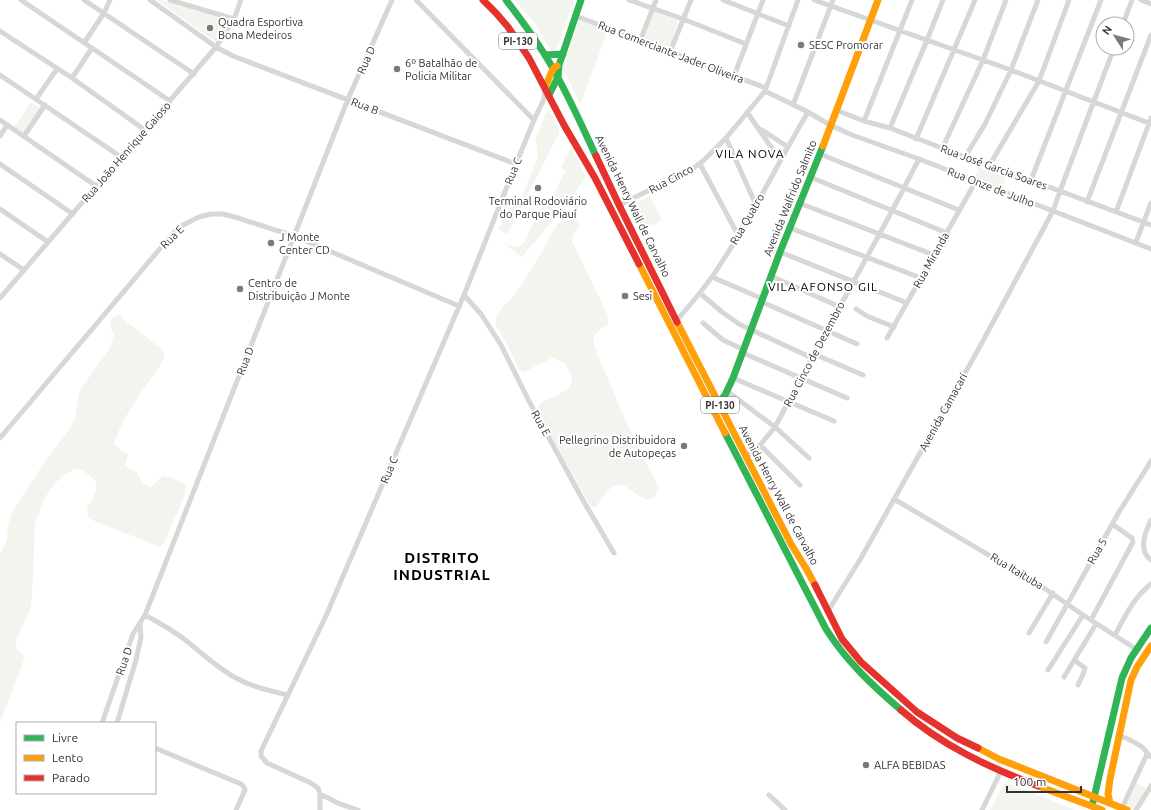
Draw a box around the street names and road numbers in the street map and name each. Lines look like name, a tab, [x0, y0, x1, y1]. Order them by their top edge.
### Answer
street label: Rua Comerciante Jader Oliveira	[596, 19, 746, 85]
road number: PI-130	[499, 33, 537, 49]
street label: Rua D	[355, 44, 377, 76]
street label: Rua B	[350, 95, 380, 117]
street label: Rua João Henrique Gaioso	[79, 99, 173, 205]
street label: Avenida Henry Wall de Carvalho	[593, 133, 673, 279]
street label: Avenida Walfrido Salmito	[761, 138, 819, 258]
street label: Rua José Garcia Soares	[939, 142, 1049, 192]
street label: Rua C	[502, 156, 524, 186]
street label: Rua Cinco	[647, 162, 695, 196]
street label: Rua Onze de Julho	[946, 165, 1036, 209]
street label: Rua Quatro	[728, 191, 766, 247]
street label: Rua E	[158, 223, 186, 251]
street label: Rua Miranda	[911, 230, 951, 290]
street label: Rua Cinco de Dezembro	[781, 299, 847, 409]
street label: Rua D	[234, 345, 256, 377]
street label: Avenida Camacari	[917, 371, 969, 453]
road number: PI-130	[701, 397, 739, 413]
street label: Rua E	[529, 408, 553, 438]
street label: Avenida Henry Wall de Carvalho	[737, 423, 821, 567]
street label: Rua C	[378, 455, 400, 485]
street label: Rua 5	[1085, 536, 1109, 566]
street label: Rua Itaituba	[988, 551, 1046, 591]
street label: Rua D	[114, 645, 134, 677]

